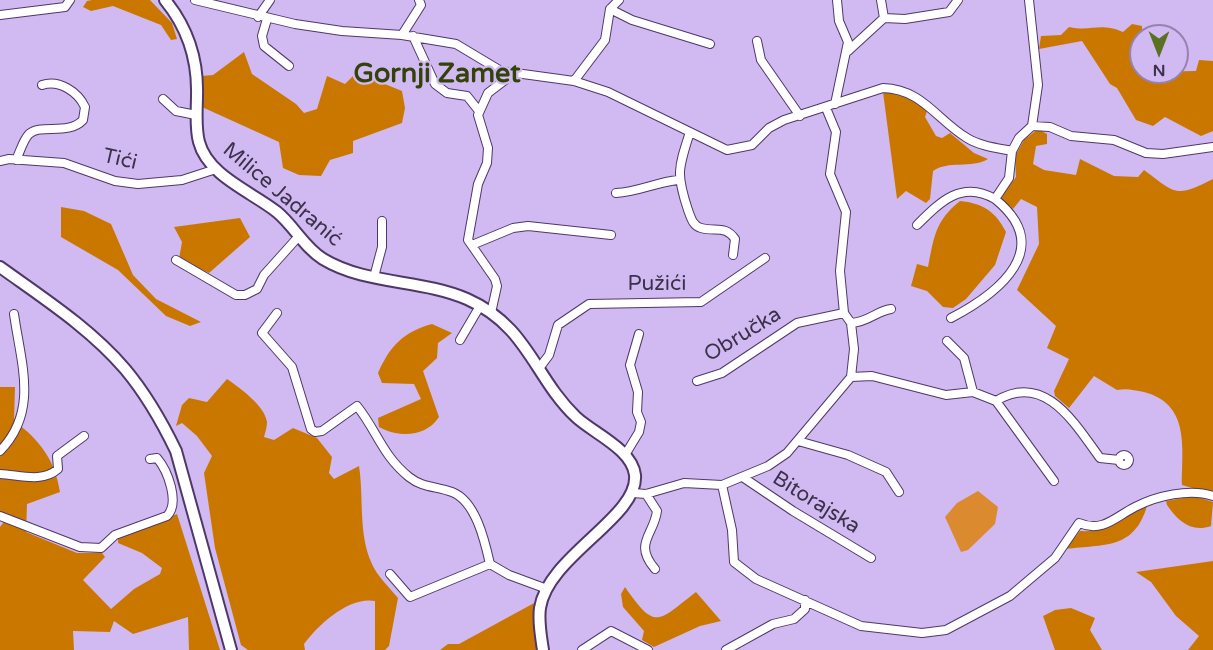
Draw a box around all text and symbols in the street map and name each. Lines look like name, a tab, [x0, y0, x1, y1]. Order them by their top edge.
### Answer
north arrow	[1129, 24, 1189, 84]
district label: Gornji Zamet	[353, 59, 521, 91]
text: N	[1153, 60, 1165, 80]
street label: Milice Jadranić	[217, 138, 347, 252]
street label: Tići	[100, 144, 140, 176]
street label: Pužići	[628, 271, 686, 297]
street label: Obručka	[700, 302, 786, 368]
street label: Bitorajska	[768, 466, 864, 540]

